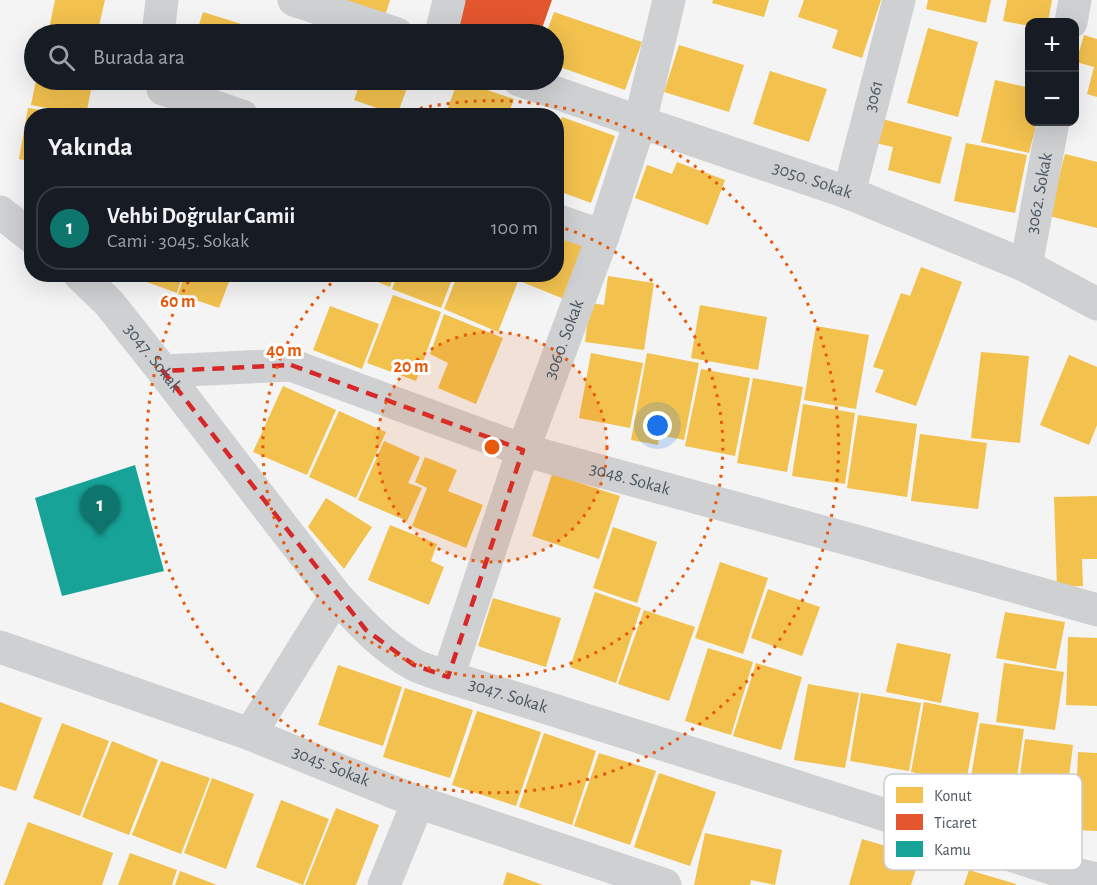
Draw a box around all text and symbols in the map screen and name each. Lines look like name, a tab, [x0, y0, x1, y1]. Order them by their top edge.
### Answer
map controls	[1025, 18, 1079, 126]
button: +	[1025, 18, 1079, 72]
search box	[24, 24, 564, 90]
icon: search	[45, 41, 78, 74]
text: Burada ara	[93, 46, 185, 68]
button: −	[1025, 72, 1079, 126]
street label: 3061	[861, 79, 887, 114]
text: Yakında	[48, 134, 133, 160]
street label: 3062. Sokak	[1023, 150, 1056, 235]
street label: 3050. Sokak	[770, 159, 855, 203]
text: Vehbi Doğrular Camii	[107, 205, 295, 227]
text: 1	[66, 218, 73, 238]
text: 100 m	[491, 218, 538, 238]
text: Cami · 3045. Sokak	[107, 231, 249, 251]
text: 60 m	[160, 293, 196, 311]
street label: 3060. Sokak	[541, 297, 588, 382]
street label: 3047. Sokak	[120, 320, 185, 396]
text: 40 m	[266, 342, 302, 360]
text: 20 m	[393, 358, 429, 376]
your location	[643, 411, 672, 440]
centre of rings	[482, 437, 502, 457]
street label: 3048. Sokak	[588, 460, 673, 499]
pin: 1	[80, 486, 120, 535]
street label: 3047. Sokak	[467, 675, 551, 717]
street label: 3045. Sokak	[290, 743, 373, 791]
legend	[884, 774, 1082, 870]
text: Konut	[934, 788, 972, 804]
text: Ticaret	[934, 815, 977, 831]
text: Kamu	[934, 842, 971, 858]

